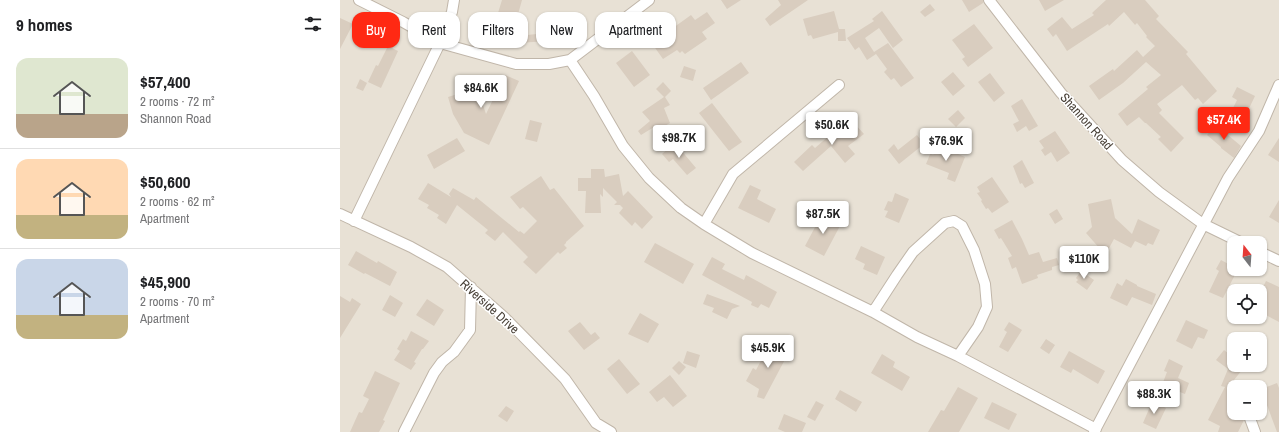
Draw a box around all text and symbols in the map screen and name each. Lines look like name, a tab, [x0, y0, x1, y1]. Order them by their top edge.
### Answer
chip: Buy	[352, 12, 400, 48]
chip: Rent	[408, 12, 460, 48]
chip: Filters	[468, 12, 528, 48]
chip: New	[536, 12, 587, 48]
chip: Apartment	[595, 12, 676, 48]
text: 9 homes	[16, 13, 73, 36]
icon: filters	[302, 13, 324, 35]
text: $57,400	[140, 70, 190, 93]
icon: home	[48, 74, 96, 122]
pin: $84.6K	[448, 75, 514, 109]
text: $84.6K	[464, 79, 498, 96]
street label: Shannon Road	[1057, 89, 1117, 154]
text: 2 rooms · 72 m²	[140, 93, 215, 110]
pin: $57.4K	[1191, 107, 1257, 141]
text: Shannon Road	[140, 110, 211, 127]
text: $57.4K	[1207, 111, 1241, 128]
pin: $50.6K	[799, 112, 865, 146]
text: $50.6K	[815, 116, 849, 133]
pin: $98.7K	[646, 125, 712, 159]
pin: $76.9K	[913, 128, 979, 162]
text: $98.7K	[662, 129, 696, 146]
text: $76.9K	[929, 132, 963, 149]
text: $50,600	[140, 170, 190, 193]
icon: home	[48, 175, 96, 223]
text: 2 rooms · 62 m²	[140, 193, 215, 210]
pin: $87.5K	[790, 201, 856, 235]
text: $87.5K	[806, 205, 840, 222]
text: Apartment	[140, 210, 189, 227]
north arrow	[1227, 236, 1267, 276]
map controls	[1227, 236, 1267, 420]
pin: $110K	[1056, 246, 1112, 280]
text: $110K	[1069, 250, 1099, 267]
text: $45,900	[140, 270, 190, 293]
icon: home	[48, 275, 96, 323]
street label: Riverside Drive	[456, 275, 523, 338]
button: locate	[1227, 284, 1267, 324]
text: 2 rooms · 70 m²	[140, 293, 215, 310]
text: Apartment	[140, 310, 189, 327]
button: +	[1227, 332, 1267, 372]
pin: $45.9K	[735, 335, 801, 369]
text: $45.9K	[751, 339, 785, 356]
button: −	[1227, 380, 1267, 420]
pin: $88.3K	[1121, 381, 1187, 415]
text: $88.3K	[1137, 385, 1171, 402]

